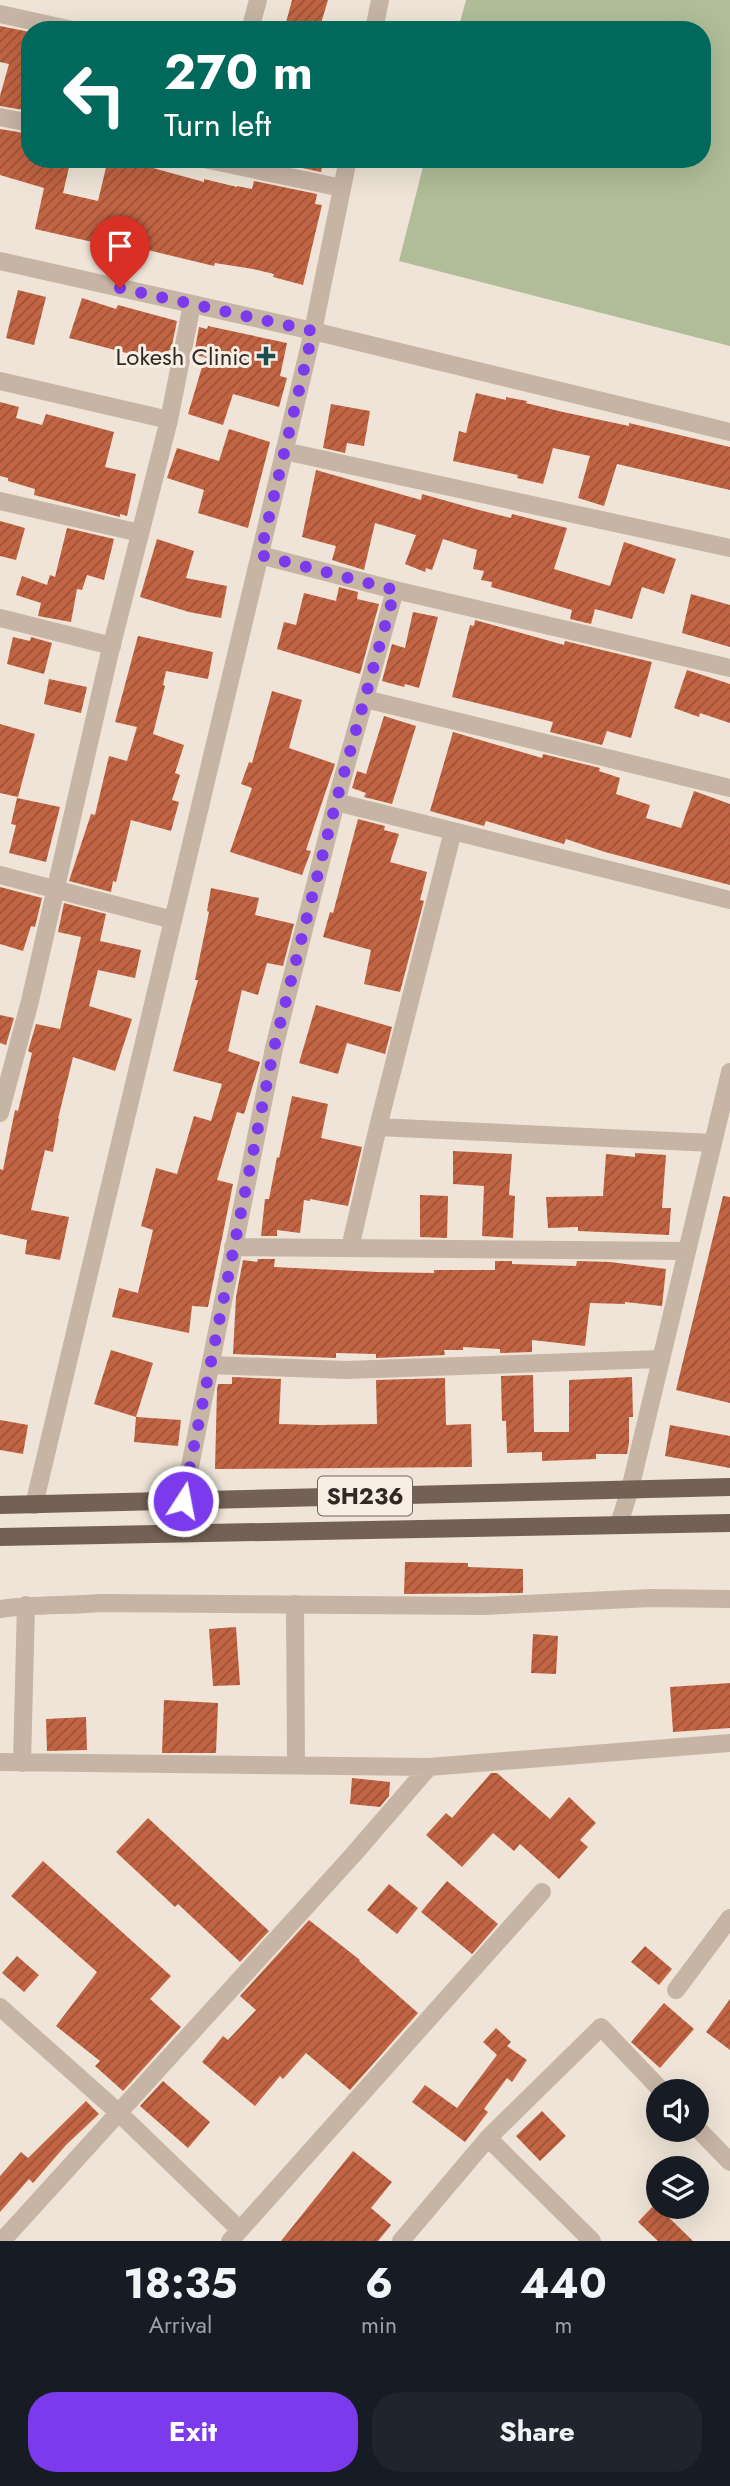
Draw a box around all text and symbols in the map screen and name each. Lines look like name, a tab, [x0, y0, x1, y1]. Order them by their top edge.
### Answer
text: 270 m	[164, 37, 313, 107]
icon: left	[49, 49, 140, 140]
text: Turn left	[164, 102, 271, 148]
pin	[90, 216, 150, 288]
icon: arrive	[101, 227, 139, 265]
place label: Lokesh Clinic	[116, 339, 250, 374]
marker: Lokesh Clinic	[256, 346, 276, 366]
position arrow	[146, 1464, 220, 1538]
road number: SH236	[318, 1476, 412, 1516]
map controls	[646, 2079, 709, 2219]
button: sound	[646, 2079, 709, 2142]
button: layers	[646, 2156, 709, 2219]
text: 18:35	[123, 2253, 238, 2314]
text: 6	[365, 2253, 393, 2314]
text: 440	[520, 2253, 607, 2314]
text: Arrival	[149, 2308, 212, 2342]
text: min	[361, 2308, 397, 2342]
text: m	[555, 2308, 572, 2342]
button: Exit	[28, 2392, 358, 2472]
button: Share	[372, 2392, 702, 2472]

